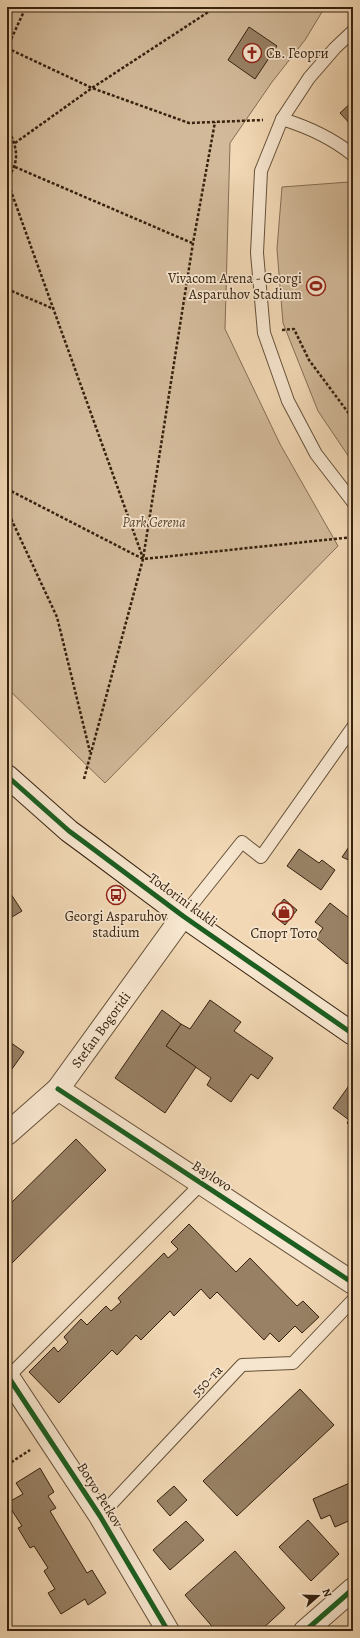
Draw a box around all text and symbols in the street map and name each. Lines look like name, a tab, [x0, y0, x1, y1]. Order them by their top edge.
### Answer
church icon: Св. Георги	[241, 42, 263, 64]
place label: Св. Георги	[266, 44, 329, 63]
place label: Vivacom Arena - Georgi Asparuhov Stadium	[167, 269, 302, 304]
sports icon: Vivacom Arena - Georgi Asparuhov Stadium	[305, 275, 327, 297]
park label: Park Gerena	[122, 513, 186, 532]
street label: Todorini kukli	[145, 869, 221, 931]
bus stop icon: Georgi Asparuhov stadium	[105, 884, 127, 906]
shop icon: Спорт Тото	[273, 901, 295, 923]
place label: Georgi Asparuhov stadium	[65, 907, 168, 942]
place label: Спорт Тото	[250, 924, 318, 943]
street label: Stefan Bogoridi	[67, 988, 135, 1072]
street label: Baylovo	[188, 1156, 236, 1196]
street label: 550-та	[187, 1361, 227, 1401]
street label: Botyo Petkov	[73, 1459, 128, 1532]
north arrow	[298, 1576, 338, 1616]
text: N	[319, 1586, 335, 1599]

